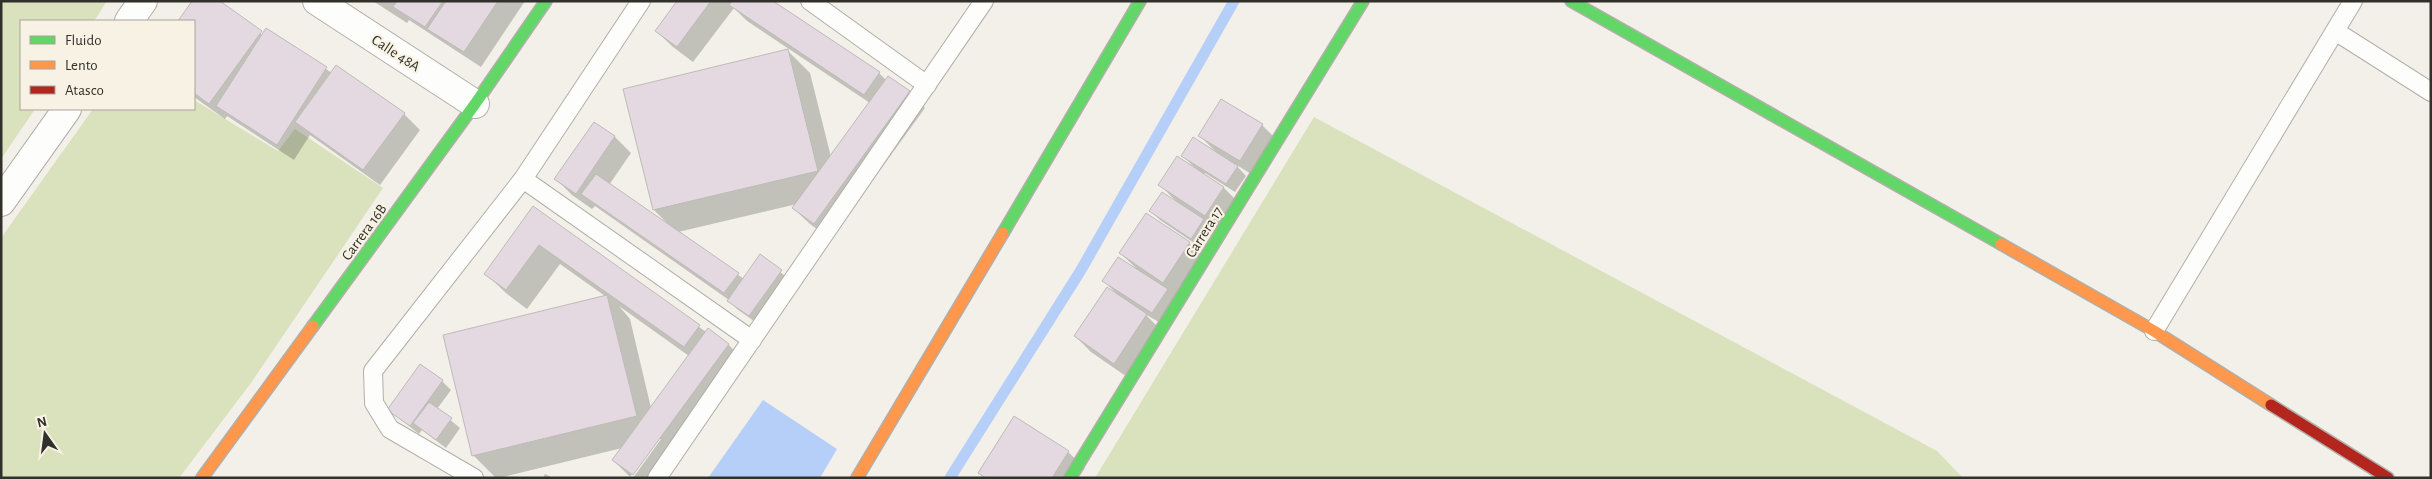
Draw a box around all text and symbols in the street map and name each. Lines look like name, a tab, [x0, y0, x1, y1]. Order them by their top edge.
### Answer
legend	[20, 20, 195, 110]
street label: Calle 48A	[369, 32, 423, 75]
text: Fluido	[65, 33, 102, 48]
text: Lento	[65, 58, 98, 73]
text: Atasco	[65, 83, 104, 98]
street label: Carrera 16B	[339, 201, 390, 263]
street label: Carrera 17	[1183, 204, 1226, 260]
north arrow	[20, 409, 70, 459]
text: N	[36, 414, 49, 430]

